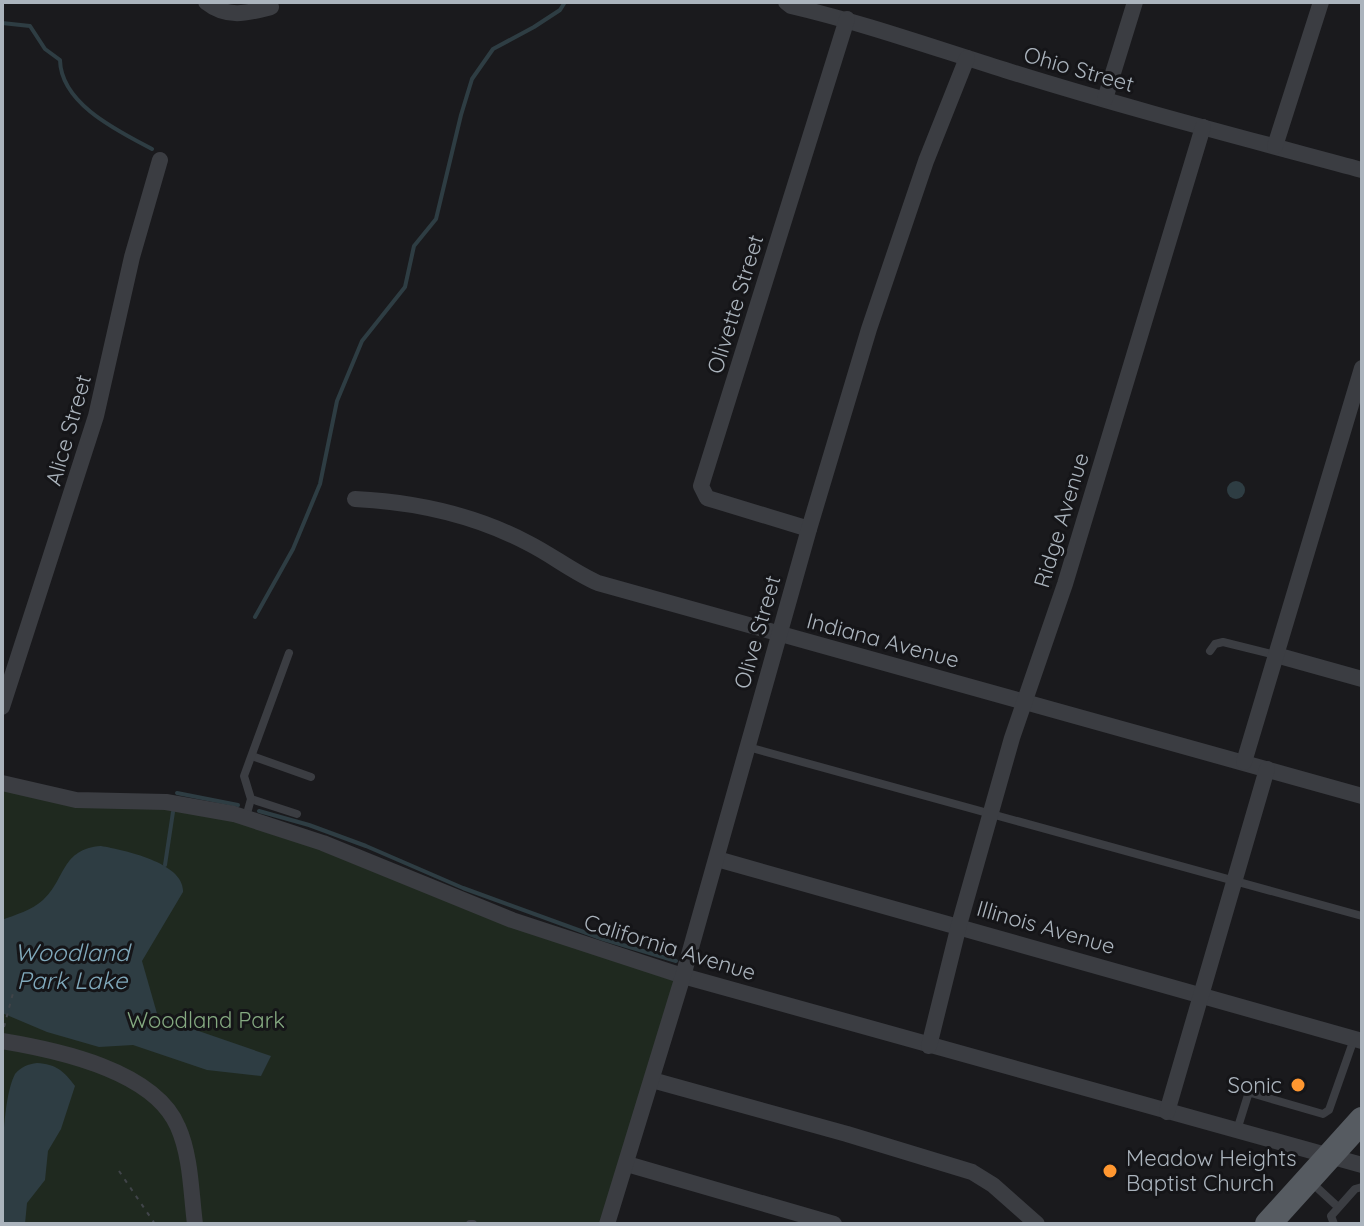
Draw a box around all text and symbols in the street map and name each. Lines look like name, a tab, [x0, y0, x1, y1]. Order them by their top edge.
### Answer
street label: Ohio Street	[1021, 40, 1137, 98]
street label: Olivette Street	[701, 231, 769, 377]
street label: Alice Street	[39, 371, 97, 489]
street label: Ridge Avenue	[1027, 449, 1095, 591]
street label: Olive Street	[727, 572, 787, 692]
street label: Indiana Avenue	[804, 606, 962, 674]
street label: Illinois Avenue	[974, 894, 1118, 960]
street label: California Avenue	[581, 908, 759, 986]
water label: Woodland Park Lake	[15, 937, 133, 995]
park label: Woodland Park	[127, 1006, 285, 1034]
place label: Sonic	[1228, 1071, 1282, 1099]
marker: Sonic	[1289, 1076, 1307, 1094]
place label: Meadow Heights Baptist Church	[1126, 1144, 1297, 1197]
marker: Meadow Heights Baptist Church	[1101, 1162, 1119, 1180]

